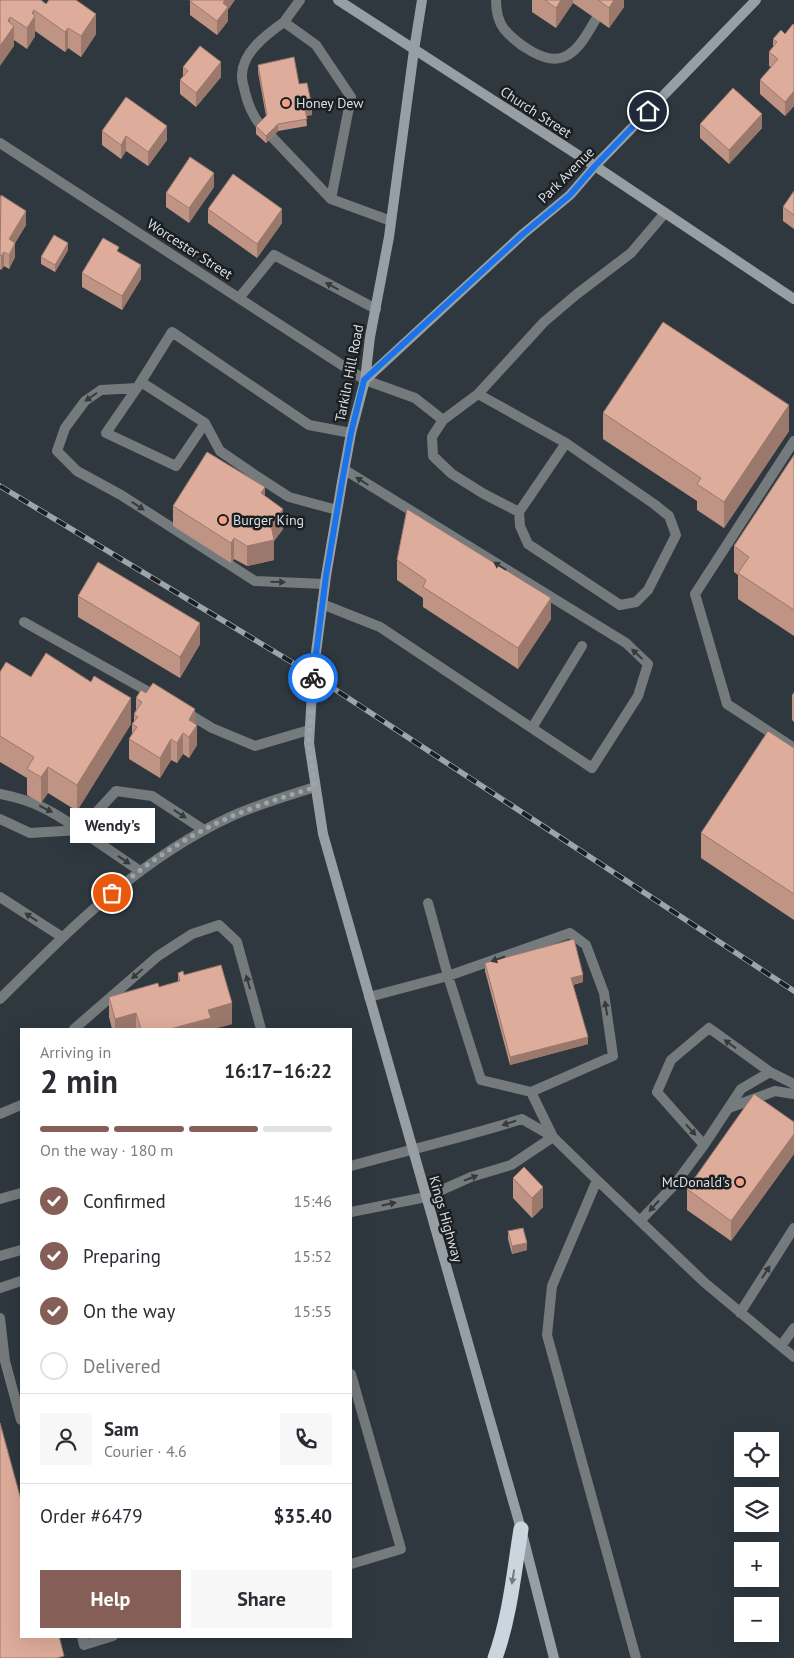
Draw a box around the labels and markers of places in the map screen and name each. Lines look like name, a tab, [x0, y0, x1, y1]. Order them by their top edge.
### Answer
pin	[627, 90, 669, 132]
place label: Honey Dew	[296, 94, 364, 112]
marker: Honey Dew	[280, 97, 292, 109]
place label: Burger King	[233, 511, 304, 529]
marker: Burger King	[217, 514, 229, 526]
callout: Wendy's	[70, 808, 154, 843]
pin	[91, 872, 133, 914]
place label: McDonald's	[662, 1173, 730, 1191]
marker: McDonald's	[734, 1176, 746, 1188]

